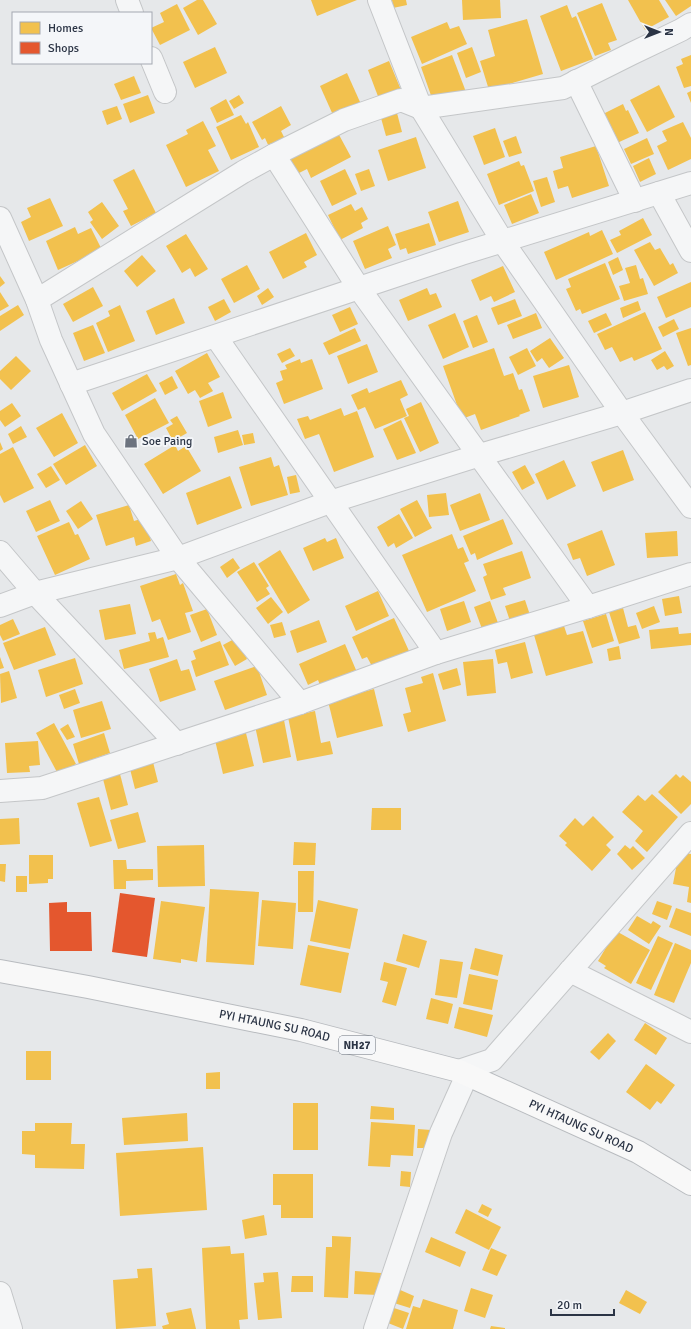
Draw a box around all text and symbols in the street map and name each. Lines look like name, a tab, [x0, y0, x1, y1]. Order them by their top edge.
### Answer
legend	[12, 12, 152, 64]
north arrow	[639, 12, 679, 52]
text: Homes	[48, 21, 83, 36]
text: N	[662, 28, 675, 36]
text: Shops	[48, 41, 79, 56]
shop icon: Soe Paing	[123, 433, 139, 449]
place label: Soe Paing	[142, 434, 192, 449]
street label: PYI HTAUNG SU ROAD	[218, 1007, 332, 1045]
road number: NH27	[339, 1036, 375, 1054]
street label: PYI HTAUNG SU ROAD	[526, 1097, 636, 1157]
scale bar	[551, 1291, 614, 1317]
text: 20 m	[557, 1298, 582, 1313]

